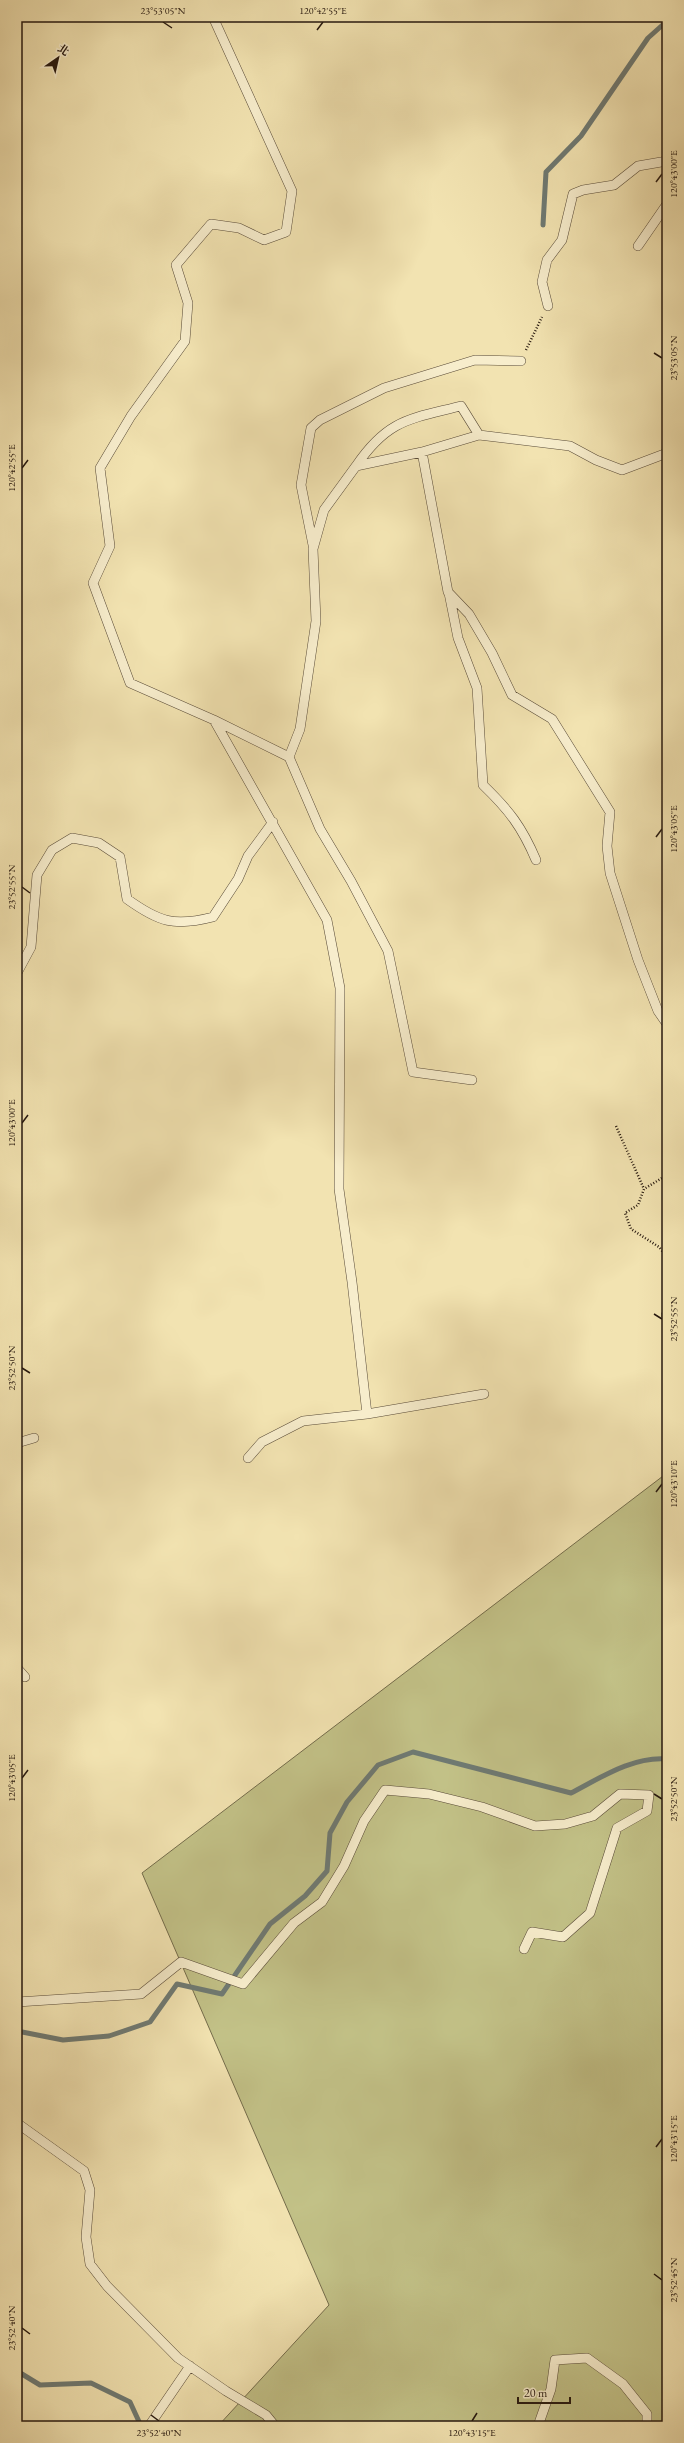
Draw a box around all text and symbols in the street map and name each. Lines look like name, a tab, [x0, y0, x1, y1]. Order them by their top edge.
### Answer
text: 23°53'05"N	[141, 4, 186, 17]
text: 120°42'55"E	[299, 4, 347, 17]
north arrow	[38, 38, 78, 78]
text: 北	[55, 41, 72, 59]
text: 120°43'00"E	[667, 150, 680, 198]
text: 23°53'05"N	[667, 335, 680, 380]
text: 120°42'55"E	[5, 444, 18, 492]
text: 120°43'05"E	[667, 805, 680, 853]
text: 23°52'55"N	[5, 864, 18, 909]
text: 120°43'00"E	[5, 1099, 18, 1147]
text: 23°52'55"N	[667, 1296, 680, 1341]
text: 23°52'50"N	[5, 1345, 18, 1390]
text: 120°43'10"E	[667, 1460, 680, 1508]
text: 120°43'05"E	[5, 1754, 18, 1802]
text: 23°52'50"N	[667, 1776, 680, 1821]
text: 120°43'15"E	[667, 2115, 680, 2163]
text: 23°52'45"N	[667, 2257, 680, 2302]
text: 23°52'40"N	[5, 2305, 18, 2350]
scale bar	[518, 2379, 570, 2405]
text: 20 m	[524, 2385, 548, 2401]
text: 23°52'40"N	[137, 2426, 182, 2439]
text: 120°43'15"E	[448, 2426, 496, 2439]

